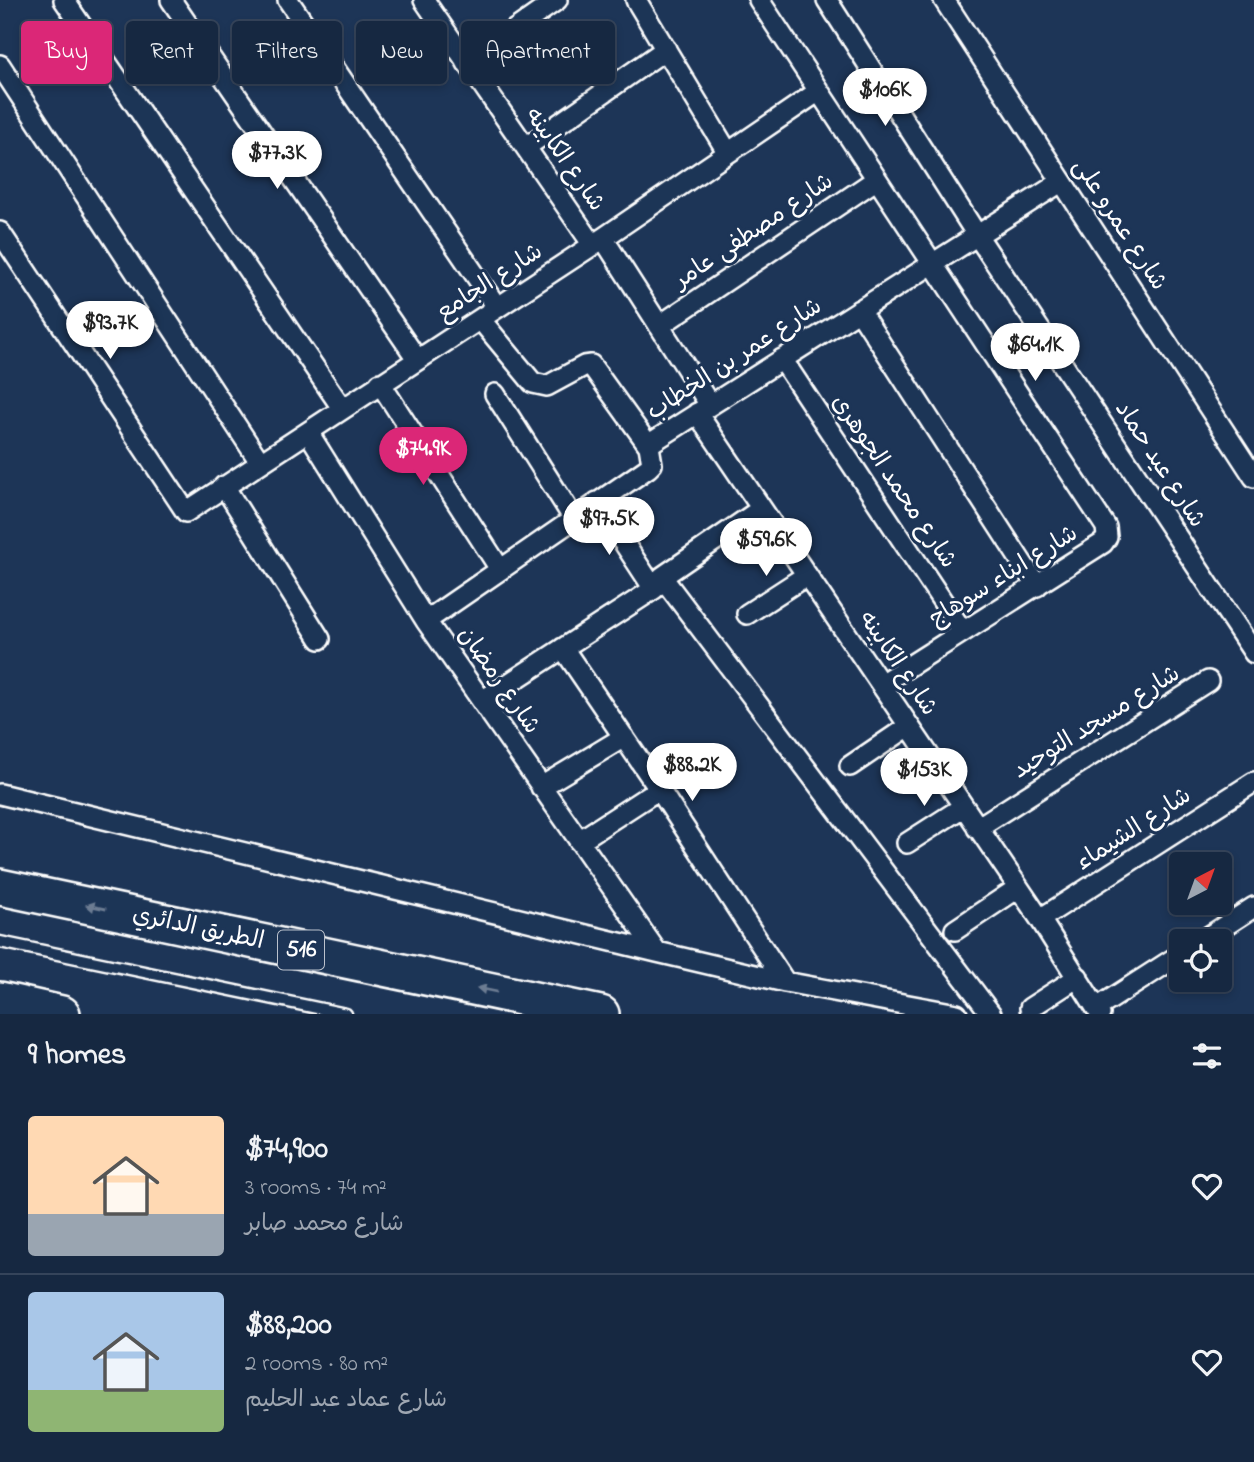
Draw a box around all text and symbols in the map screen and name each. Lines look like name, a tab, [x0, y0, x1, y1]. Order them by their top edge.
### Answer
chip: Buy	[21, 21, 112, 84]
chip: Rent	[126, 21, 218, 84]
chip: Filters	[232, 21, 342, 84]
chip: New	[356, 21, 447, 84]
chip: Apartment	[461, 21, 615, 84]
pin: $106K	[836, 68, 934, 128]
text: $106K	[859, 74, 911, 107]
street label: شارع الكابينه	[515, 101, 613, 219]
pin: $77.3K	[220, 132, 334, 191]
text: $77.3K	[248, 137, 306, 170]
street label: شارع عمرو على	[1063, 152, 1175, 298]
street label: شارع مصطفى عامر	[665, 165, 841, 300]
street label: شارع الجامع	[430, 235, 550, 331]
street label: شارع عمر بن الخطاب	[640, 290, 830, 430]
pin: $93.7K	[53, 302, 167, 361]
text: $93.7K	[82, 307, 138, 340]
pin: $64.1K	[978, 324, 1092, 383]
text: $64.1K	[1007, 329, 1063, 362]
street label: شارع محمد الجوهرى	[822, 388, 964, 576]
street label: شارع عيد حماد	[1105, 395, 1213, 535]
pin: $74.9K	[366, 428, 480, 487]
text: $74.9K	[395, 433, 451, 466]
pin: $97.5K	[552, 498, 666, 557]
text: $97.5K	[579, 503, 639, 536]
street label: شارع ابناء سوهاج	[923, 517, 1085, 637]
pin: $59.6K	[709, 518, 823, 578]
text: $59.6K	[736, 524, 796, 557]
street label: شارع الكابينه	[849, 604, 945, 724]
street label: شارع رمضان	[448, 620, 548, 742]
street label: شارع مسجد التوحيد	[1006, 657, 1188, 789]
pin: $88.2K	[635, 744, 749, 803]
pin: $153K	[875, 748, 973, 808]
text: $88.2K	[663, 749, 721, 782]
text: $153K	[896, 754, 952, 787]
street label: شارع الشيماء	[1069, 779, 1199, 881]
north arrow	[1169, 852, 1232, 915]
map controls	[1169, 852, 1232, 992]
street label: الطريق الدائري	[129, 898, 267, 960]
one-way arrow	[85, 901, 107, 912]
button: locate	[1169, 929, 1232, 992]
road number: 516	[278, 931, 324, 970]
one-way arrow	[476, 984, 498, 995]
text: 9 homes	[28, 1034, 126, 1078]
icon: filters	[1188, 1037, 1226, 1075]
text: $74,900	[245, 1128, 328, 1172]
icon: home	[84, 1144, 168, 1228]
icon: heart	[1188, 1167, 1226, 1205]
text: 3 rooms · 74 m²	[245, 1172, 387, 1205]
text: شارع محمد صابر	[245, 1208, 404, 1241]
text: $88,200	[245, 1304, 332, 1348]
icon: home	[84, 1320, 168, 1404]
icon: heart	[1188, 1343, 1226, 1381]
text: 2 rooms · 80 m²	[245, 1348, 388, 1381]
text: شارع عماد عبد الحليم	[245, 1384, 447, 1417]

